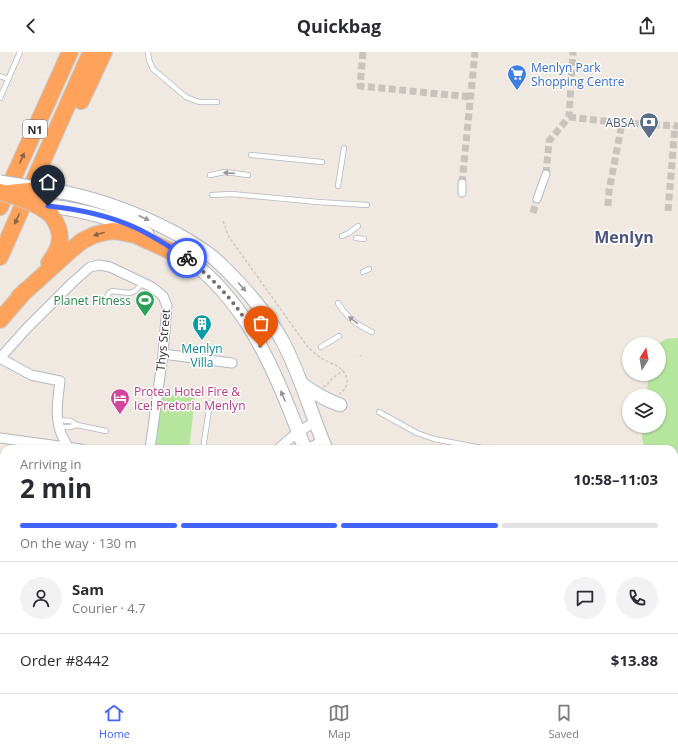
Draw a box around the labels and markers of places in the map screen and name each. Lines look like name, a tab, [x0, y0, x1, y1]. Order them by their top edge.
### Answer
place label: Menlyn Park Shopping Centre	[531, 59, 625, 90]
supermarket icon: Menlyn Park Shopping Centre	[506, 63, 528, 91]
bank icon: ABSA	[638, 111, 660, 139]
place label: ABSA	[605, 114, 635, 131]
pin	[31, 165, 65, 206]
sports icon: Planet Fitness	[134, 289, 156, 317]
place label: Planet Fitness	[54, 292, 131, 309]
pin	[244, 306, 278, 347]
building icon: Menlyn Villa	[191, 313, 213, 341]
place label: Menlyn Villa	[181, 340, 223, 371]
place label: Protea Hotel Fire & Ice! Pretoria Menlyn	[134, 383, 246, 414]
hotel icon: Protea Hotel Fire & Ice! Pretoria Menlyn	[109, 387, 131, 415]

